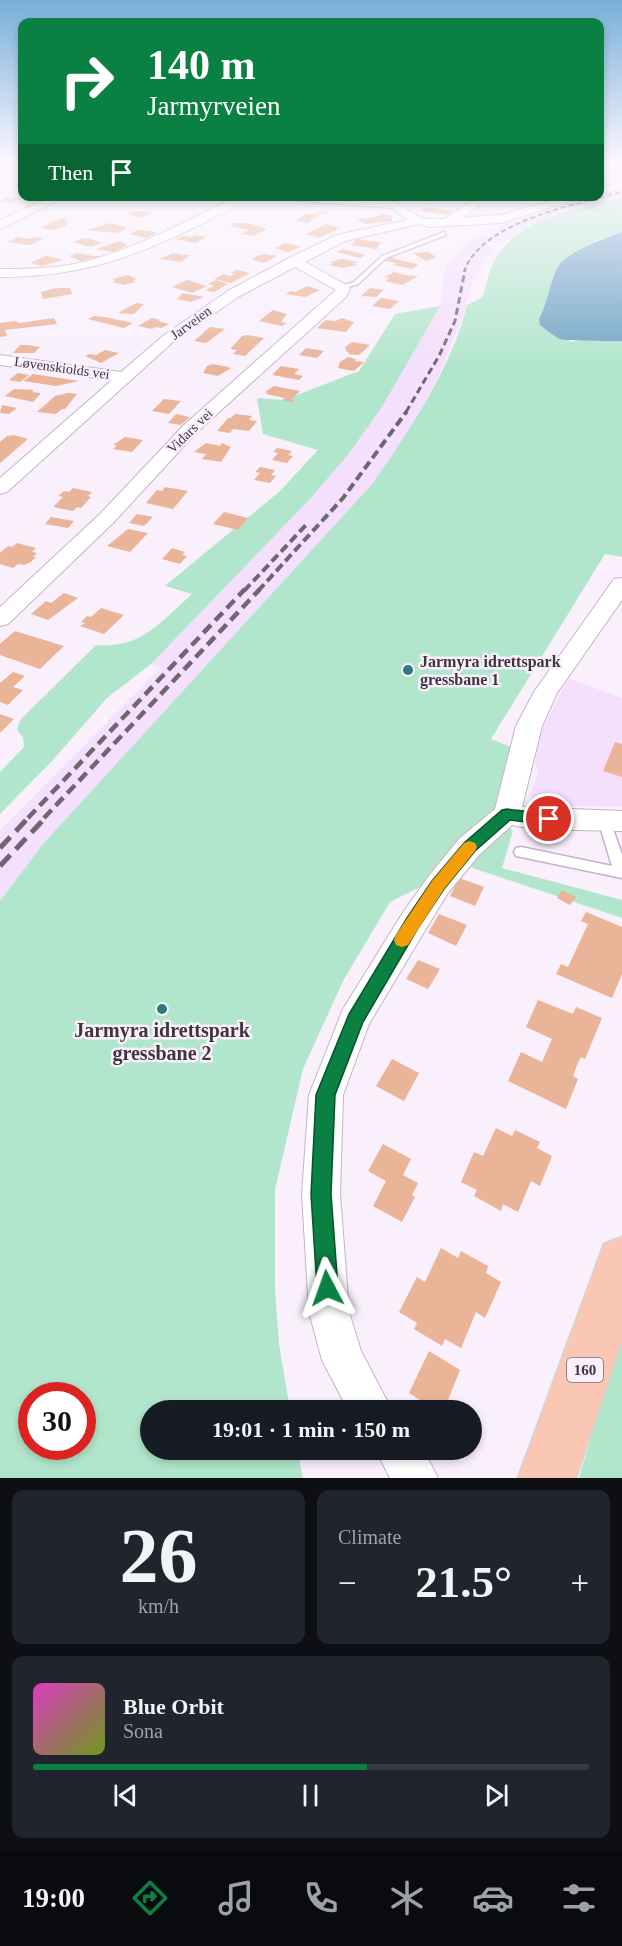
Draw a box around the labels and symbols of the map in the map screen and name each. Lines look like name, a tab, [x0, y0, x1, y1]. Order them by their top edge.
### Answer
street label: Jarveien	[168, 303, 214, 343]
street label: Løvenskiolds vei	[13, 354, 111, 382]
street label: Vidars vei	[164, 406, 216, 456]
place label: Jarmyra idrettspark gressbane 1	[420, 653, 561, 689]
marker: Jarmyra idrettspark gressbane 1	[401, 663, 415, 677]
pin	[523, 793, 574, 844]
marker: Jarmyra idrettspark gressbane 2	[155, 1002, 169, 1016]
place label: Jarmyra idrettspark gressbane 2	[74, 1019, 251, 1065]
position arrow	[295, 1256, 359, 1320]
road number: 160	[567, 1358, 603, 1382]
speed limit sign: 30	[18, 1382, 96, 1460]

